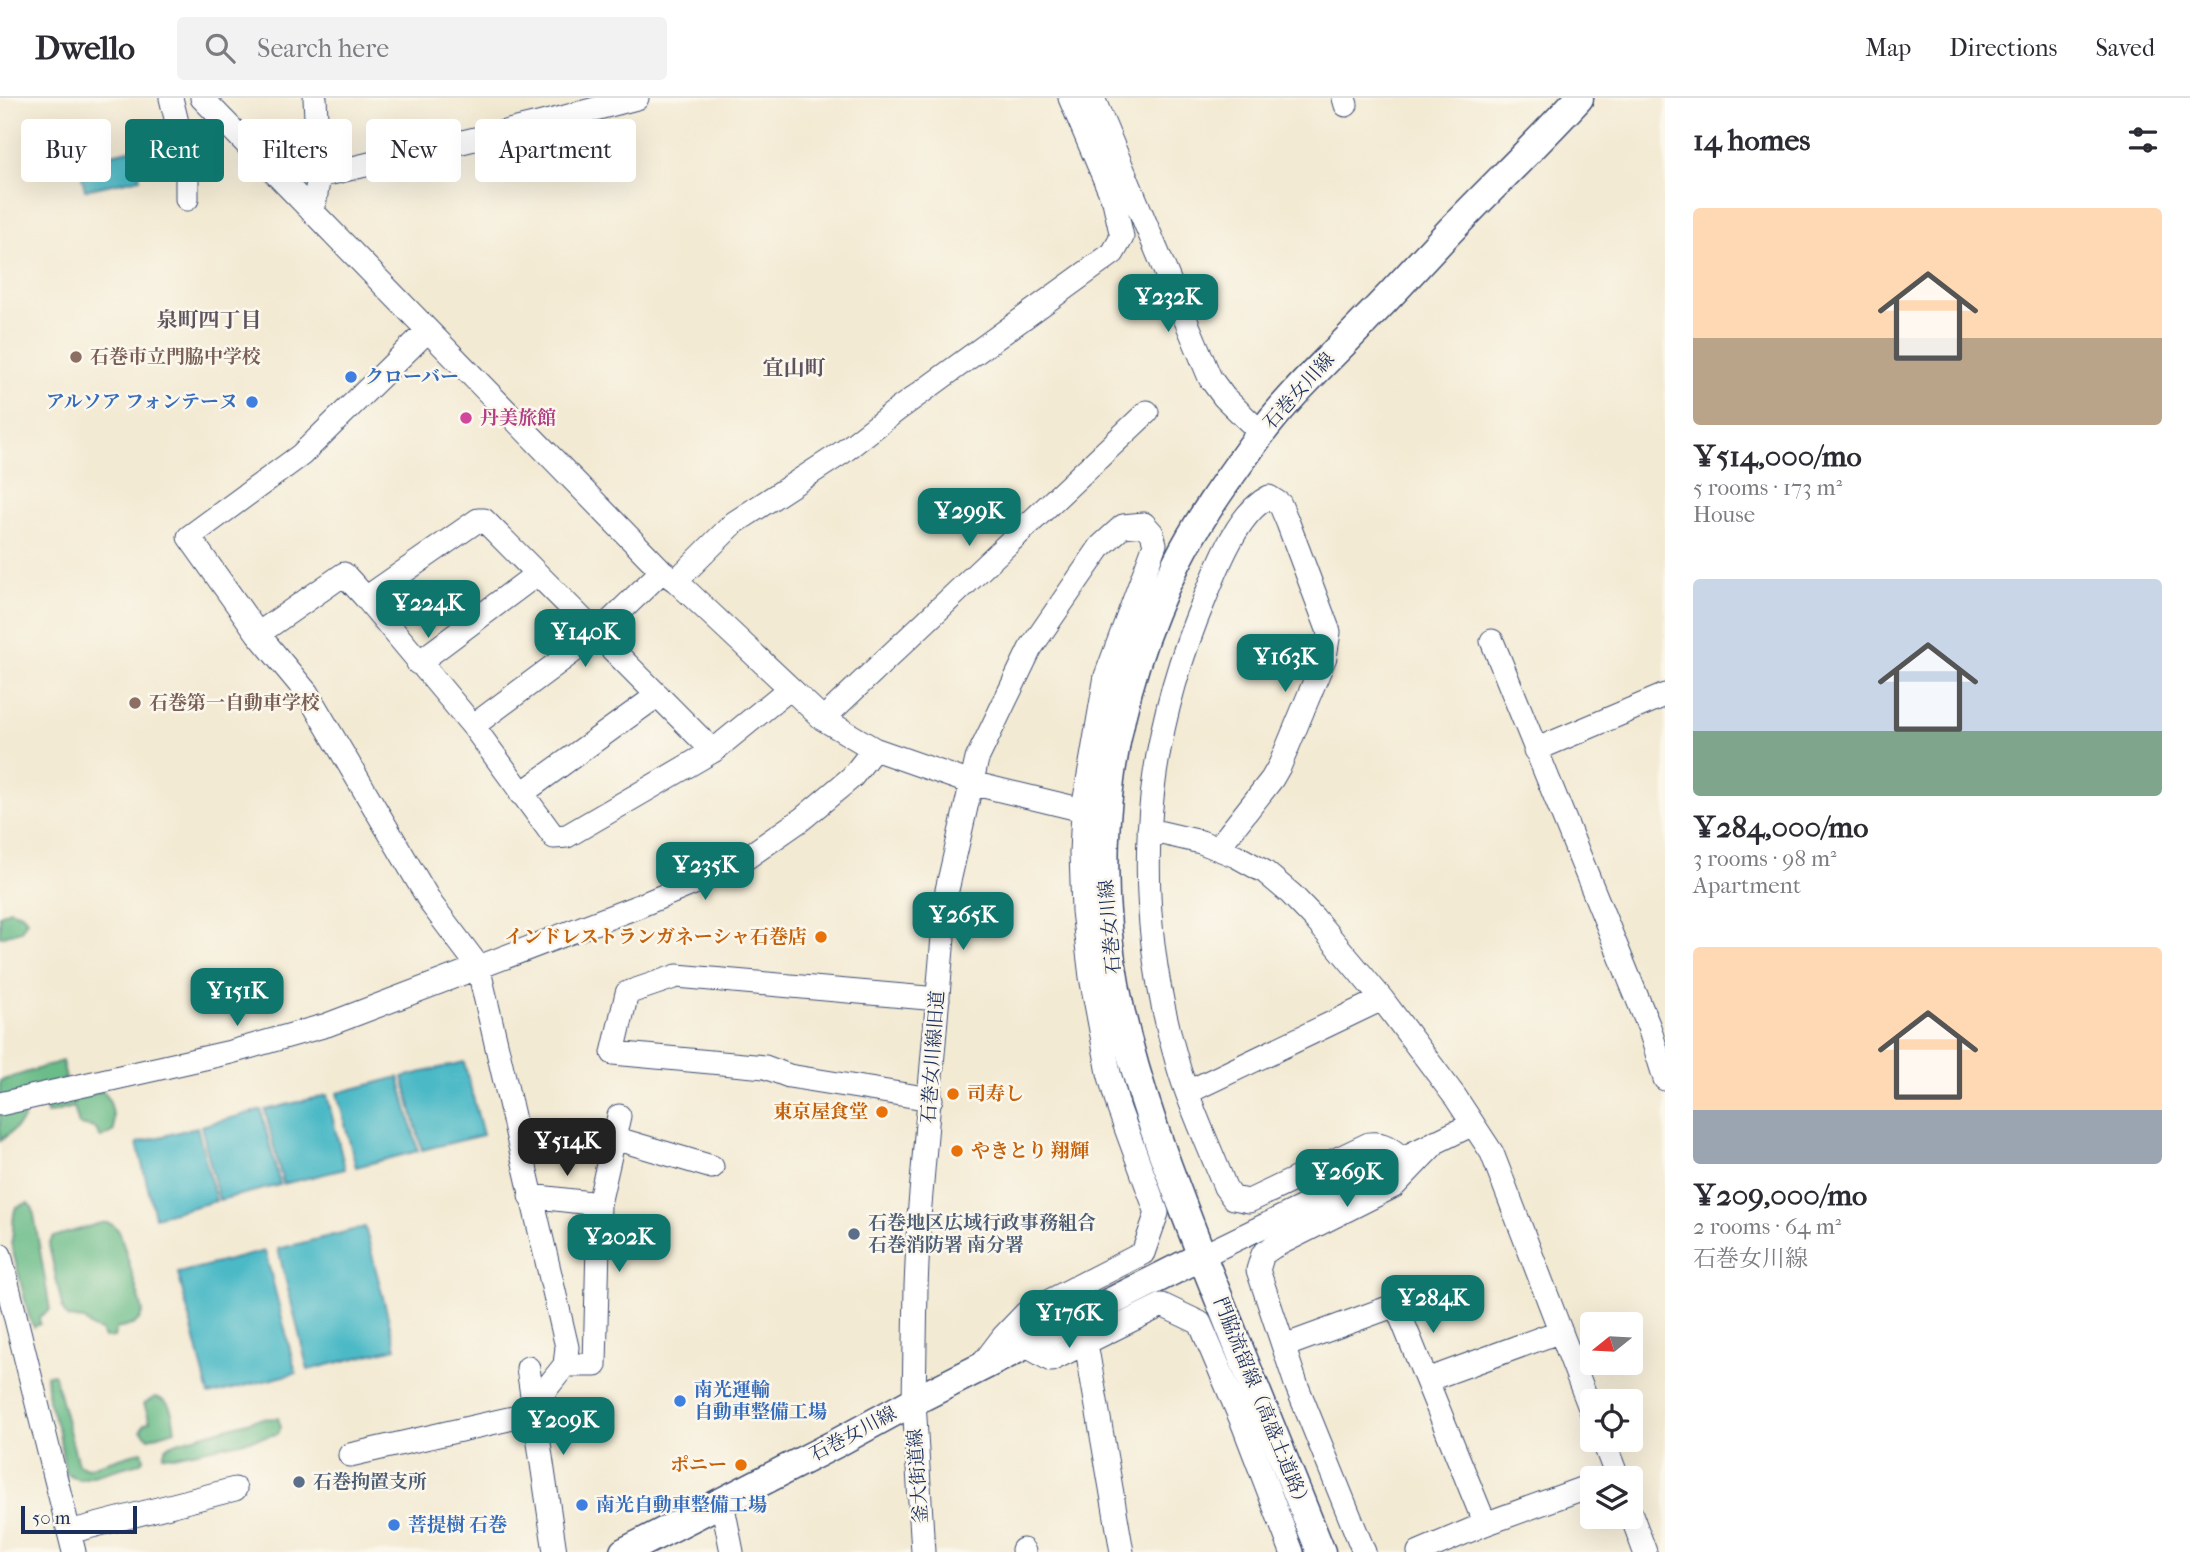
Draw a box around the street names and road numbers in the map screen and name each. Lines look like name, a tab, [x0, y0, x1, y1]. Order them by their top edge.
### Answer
street label: 石巻女川線	[1259, 348, 1339, 434]
street label: 石巻女川線	[1095, 879, 1125, 975]
street label: 石巻女川線旧道	[917, 990, 949, 1124]
street label: 門脇流留線（高盛土道路）	[1209, 1294, 1315, 1514]
street label: 石巻女川線	[806, 1402, 900, 1466]
street label: 釜大街道線	[904, 1428, 932, 1524]

